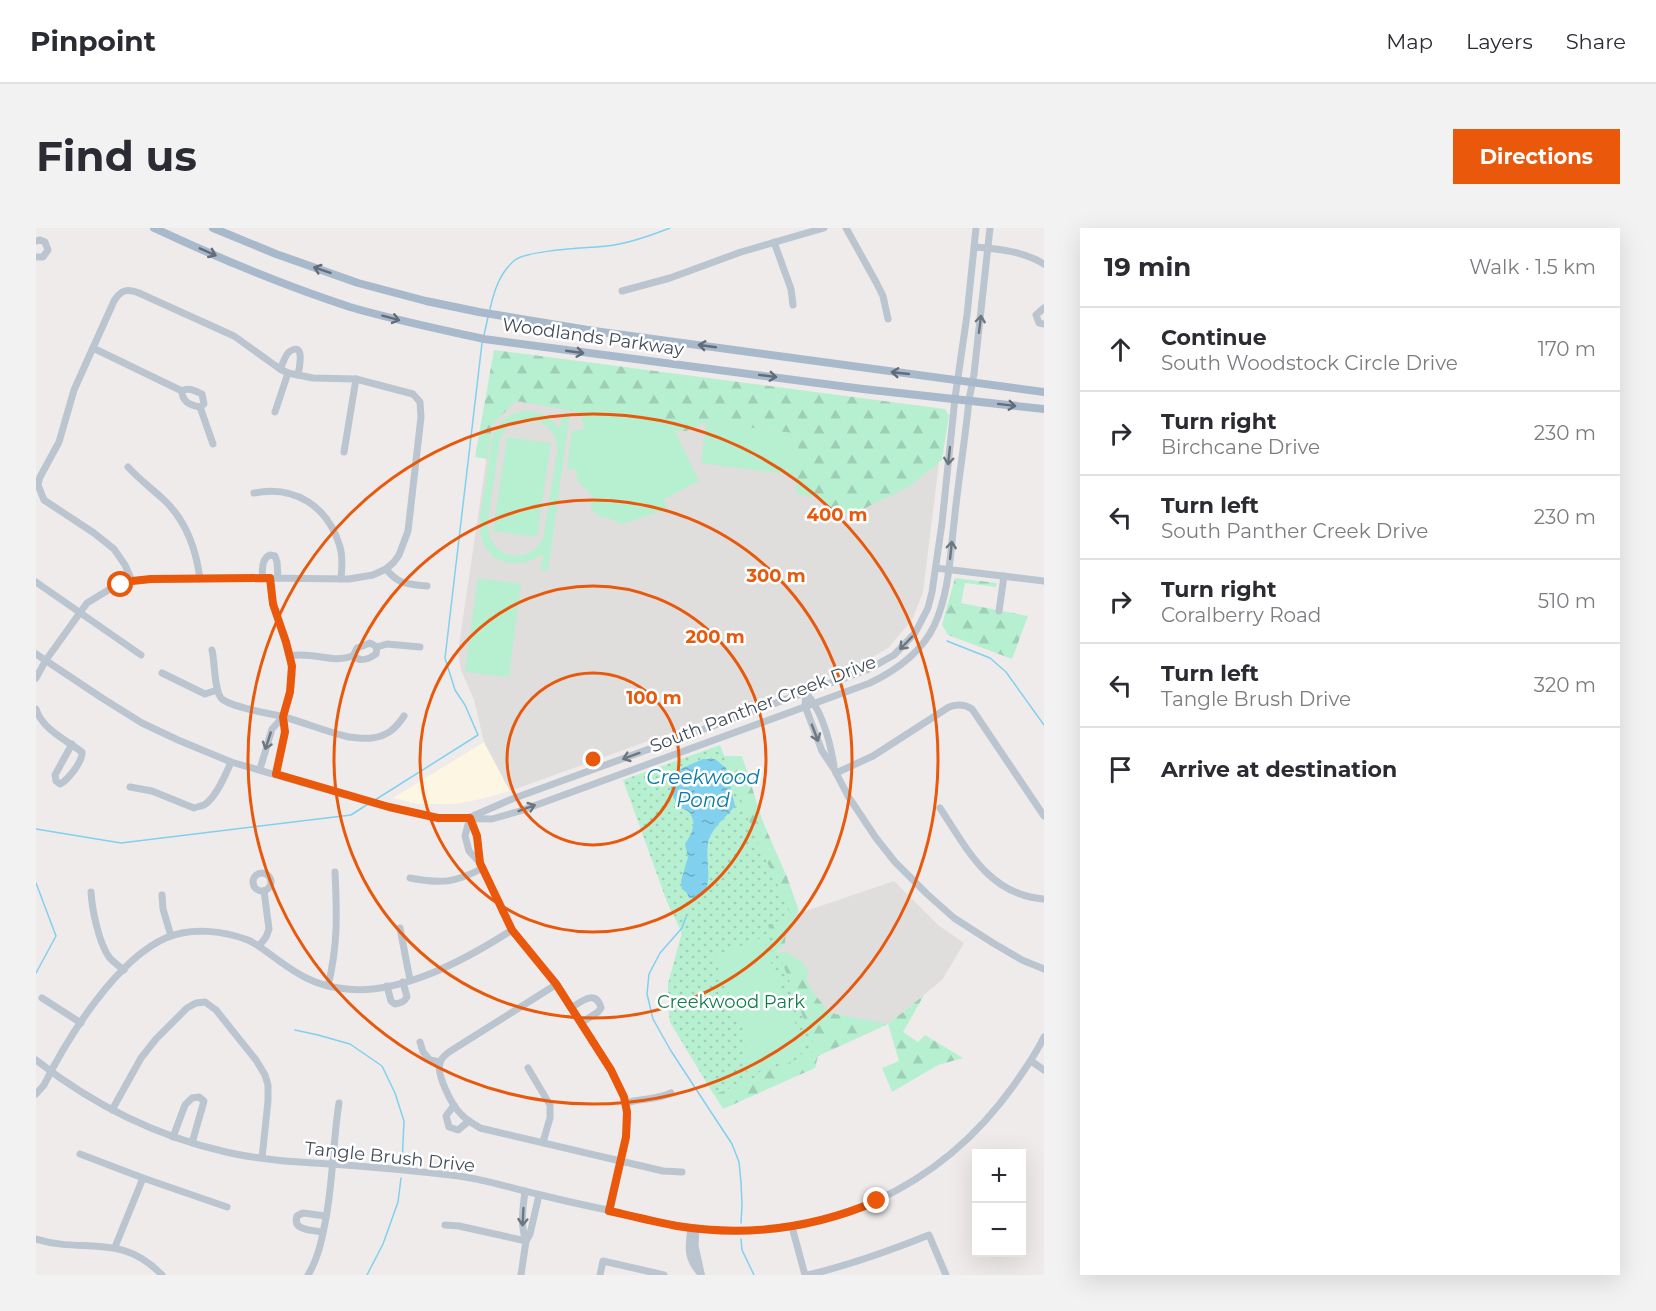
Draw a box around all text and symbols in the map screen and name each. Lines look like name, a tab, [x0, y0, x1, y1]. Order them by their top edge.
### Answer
text: Pinpoint	[30, 24, 156, 58]
text: Map	[1386, 29, 1433, 54]
text: Layers	[1466, 29, 1533, 54]
text: Share	[1566, 29, 1626, 54]
button: Directions	[1453, 129, 1620, 184]
text: Find us	[36, 130, 197, 182]
one-way arrow	[198, 246, 216, 258]
text: 19 min	[1104, 251, 1191, 283]
text: Walk · 1.5 km	[1469, 255, 1596, 279]
one-way arrow	[313, 264, 331, 275]
one-way arrow	[381, 313, 400, 324]
street label: Woodlands Parkway	[501, 313, 685, 361]
one-way arrow	[975, 314, 986, 334]
text: Continue	[1161, 324, 1267, 351]
icon: ahead	[1104, 333, 1137, 366]
text: 170 m	[1538, 337, 1596, 361]
one-way arrow	[698, 341, 718, 352]
one-way arrow	[564, 346, 584, 357]
text: South Woodstock Circle Drive	[1161, 351, 1458, 375]
one-way arrow	[891, 367, 911, 378]
one-way arrow	[758, 371, 777, 382]
one-way arrow	[996, 399, 1016, 410]
text: Turn right	[1161, 408, 1276, 435]
icon: right	[1104, 417, 1137, 450]
text: 230 m	[1534, 421, 1596, 445]
text: Birchcane Drive	[1161, 435, 1320, 459]
one-way arrow	[943, 446, 954, 466]
text: Turn left	[1161, 492, 1259, 519]
icon: left	[1104, 501, 1137, 534]
text: 400 m	[807, 504, 867, 526]
text: 230 m	[1534, 505, 1596, 529]
text: South Panther Creek Drive	[1161, 519, 1428, 543]
one-way arrow	[946, 540, 957, 560]
text: 300 m	[745, 565, 806, 587]
route start	[107, 571, 133, 597]
text: Turn right	[1161, 576, 1276, 603]
icon: right	[1104, 585, 1137, 618]
text: 510 m	[1538, 589, 1596, 613]
text: Coralberry Road	[1161, 603, 1321, 627]
text: 200 m	[685, 626, 745, 648]
one-way arrow	[899, 635, 914, 650]
street label: South Panther Creek Drive	[647, 651, 879, 757]
text: Turn left	[1161, 660, 1259, 687]
icon: left	[1104, 669, 1137, 702]
text: 320 m	[1534, 673, 1596, 697]
text: 100 m	[626, 687, 682, 709]
text: Tangle Brush Drive	[1161, 687, 1351, 711]
one-way arrow	[810, 723, 821, 741]
one-way arrow	[262, 731, 273, 750]
centre of rings	[583, 749, 603, 769]
one-way arrow	[622, 752, 640, 763]
icon: arrive	[1104, 753, 1137, 786]
text: Arrive at destination	[1161, 756, 1397, 783]
water label: Creekwood Pond	[646, 765, 760, 812]
one-way arrow	[517, 802, 536, 813]
park label: Creekwood Park	[657, 991, 805, 1013]
street label: Tangle Brush Drive	[304, 1137, 476, 1177]
map controls	[972, 1149, 1026, 1257]
button: +	[972, 1149, 1026, 1203]
route end	[863, 1187, 889, 1213]
button: −	[972, 1203, 1026, 1257]
one-way arrow	[517, 1206, 528, 1226]

